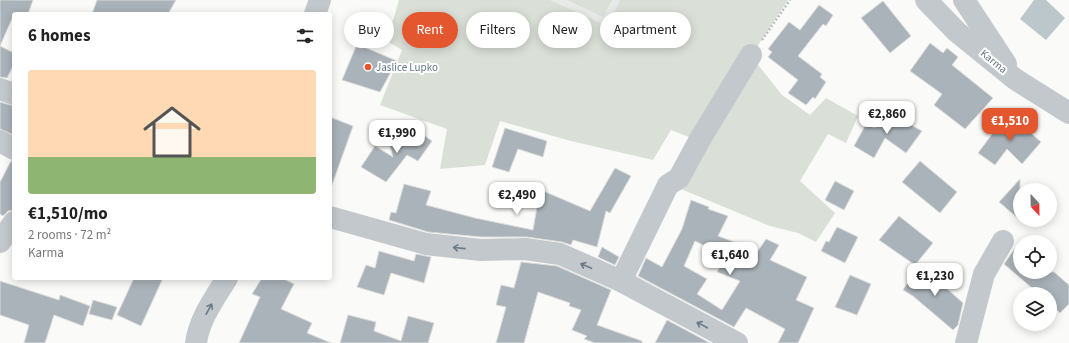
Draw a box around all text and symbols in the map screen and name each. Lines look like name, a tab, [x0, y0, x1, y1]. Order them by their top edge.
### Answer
chip: Buy	[344, 12, 394, 48]
chip: Rent	[402, 12, 458, 48]
chip: Filters	[466, 12, 530, 48]
chip: New	[538, 12, 592, 48]
chip: Apartment	[600, 12, 691, 48]
text: 6 homes	[28, 24, 90, 48]
icon: filters	[294, 25, 316, 47]
street label: Karma	[977, 46, 1010, 77]
place label: Jaslice Lupko	[376, 60, 438, 75]
marker: Jaslice Lupko	[363, 62, 373, 72]
icon: home	[136, 96, 208, 168]
pin: €2,860	[854, 101, 920, 135]
text: €2,860	[868, 105, 906, 123]
pin: €1,510	[977, 108, 1043, 142]
text: €1,510	[991, 112, 1029, 130]
pin: €1,990	[364, 120, 430, 154]
text: €1,990	[378, 124, 416, 142]
pin: €2,490	[484, 182, 550, 216]
north arrow	[1013, 183, 1057, 227]
map controls	[1013, 183, 1057, 331]
text: €2,490	[498, 186, 536, 204]
text: €1,510/mo	[28, 202, 108, 226]
text: 2 rooms · 72 m²	[28, 226, 111, 244]
button: locate	[1013, 235, 1057, 279]
pin: €1,640	[697, 242, 763, 276]
text: Karma	[28, 244, 64, 262]
one-way arrow	[453, 244, 466, 252]
text: €1,640	[711, 246, 749, 264]
one-way arrow	[581, 261, 593, 269]
pin: €1,230	[902, 263, 968, 297]
text: €1,230	[916, 267, 954, 285]
button: layers	[1013, 287, 1057, 331]
one-way arrow	[205, 303, 213, 315]
one-way arrow	[696, 321, 708, 328]

